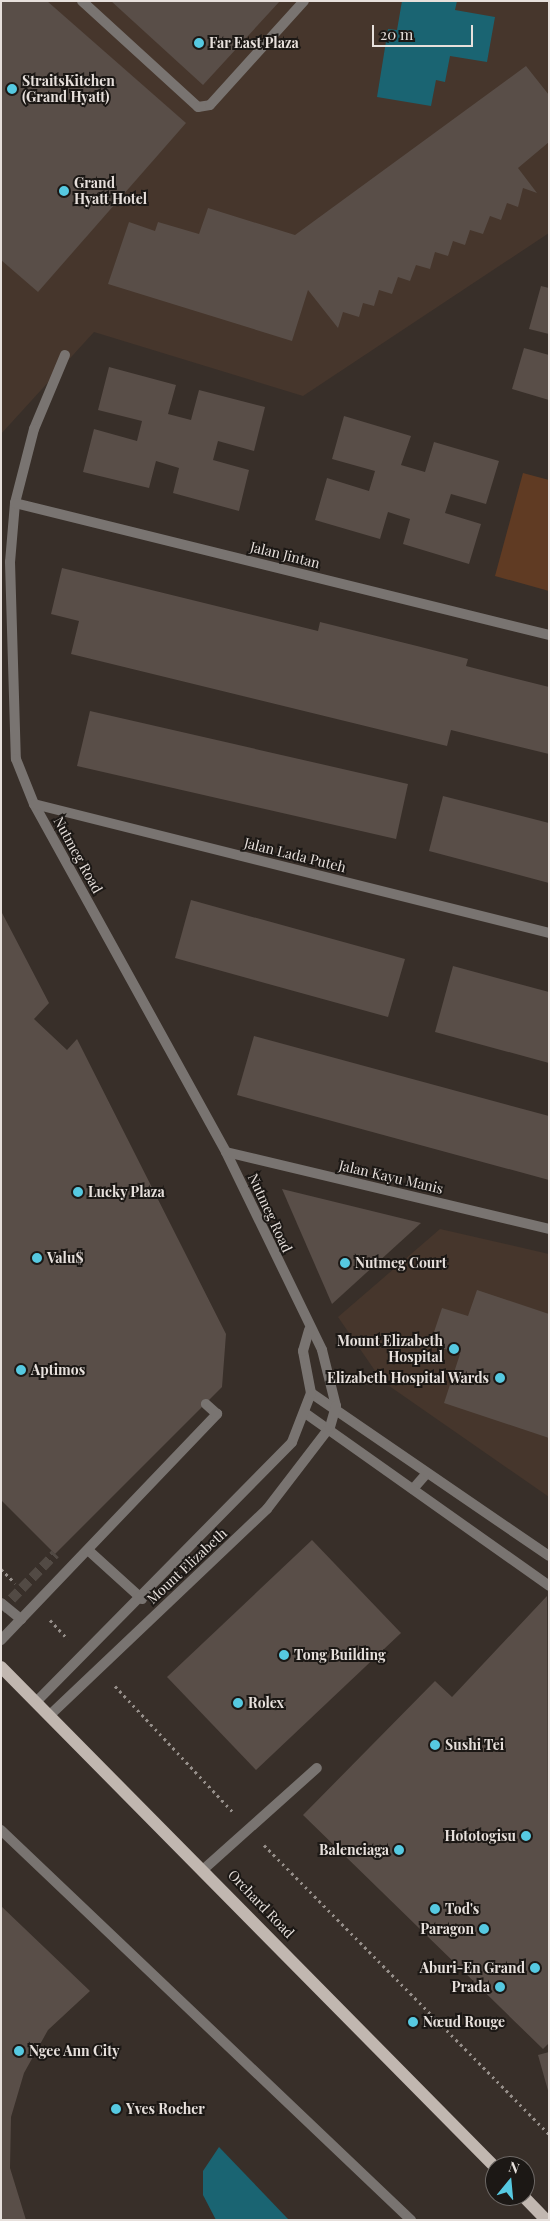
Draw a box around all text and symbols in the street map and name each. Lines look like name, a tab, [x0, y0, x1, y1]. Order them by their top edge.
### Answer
scale bar	[375, 15, 476, 47]
text: 20 m	[380, 24, 413, 44]
place label: Far East Plaza	[209, 35, 299, 51]
marker: Far East Plaza	[193, 37, 205, 49]
place label: StraitsKitchen (Grand Hyatt)	[22, 73, 115, 105]
marker: StraitsKitchen (Grand Hyatt)	[6, 83, 18, 95]
place label: Grand Hyatt Hotel	[74, 175, 147, 208]
marker: Grand Hyatt Hotel	[58, 185, 70, 197]
street label: Jalan Jintan	[248, 538, 322, 572]
street label: Nutmeg Road	[50, 814, 106, 896]
street label: Jalan Lada Puteh	[242, 834, 348, 876]
street label: Jalan Kayu Manis	[337, 1157, 445, 1197]
street label: Nutmeg Road	[244, 1171, 296, 1255]
place label: Lucky Plaza	[88, 1184, 165, 1200]
marker: Lucky Plaza	[72, 1186, 84, 1198]
place label: Valu$	[47, 1250, 83, 1266]
marker: Valu$	[31, 1252, 43, 1264]
place label: Nutmeg Court	[355, 1255, 447, 1271]
marker: Nutmeg Court	[339, 1257, 351, 1269]
place label: Mount Elizabeth Hospital	[337, 1333, 443, 1365]
marker: Mount Elizabeth Hospital	[447, 1342, 461, 1356]
place label: Aptimos	[31, 1362, 85, 1378]
marker: Aptimos	[15, 1364, 27, 1376]
place label: Elizabeth Hospital Wards	[327, 1370, 489, 1386]
marker: Elizabeth Hospital Wards	[493, 1371, 507, 1385]
street label: Mount Elizabeth	[144, 1525, 230, 1607]
place label: Tong Building	[294, 1647, 386, 1663]
marker: Tong Building	[278, 1649, 290, 1661]
place label: Rolex	[248, 1695, 284, 1711]
marker: Rolex	[232, 1697, 244, 1709]
place label: Sushi Tei	[445, 1737, 505, 1753]
marker: Sushi Tei	[429, 1739, 441, 1751]
place label: Hototogisu	[444, 1828, 516, 1844]
marker: Hototogisu	[520, 1830, 532, 1842]
place label: Balenciaga	[319, 1842, 389, 1858]
marker: Balenciaga	[393, 1844, 405, 1856]
street label: Orchard Road	[224, 1867, 298, 1941]
place label: Tod's	[445, 1901, 479, 1917]
marker: Tod's	[429, 1903, 441, 1915]
place label: Paragon	[420, 1921, 474, 1937]
marker: Paragon	[478, 1923, 490, 1935]
place label: Aburi-En Grand	[420, 1960, 525, 1976]
marker: Aburi-En Grand	[529, 1962, 541, 1974]
place label: Prada	[452, 1979, 490, 1995]
marker: Prada	[494, 1981, 506, 1993]
place label: Nœud Rouge	[423, 2014, 505, 2030]
marker: Nœud Rouge	[407, 2016, 419, 2028]
place label: Ngee Ann City	[29, 2043, 120, 2059]
marker: Ngee Ann City	[13, 2045, 25, 2057]
place label: Yves Rocher	[126, 2101, 205, 2117]
marker: Yves Rocher	[110, 2103, 122, 2115]
north arrow	[485, 2156, 535, 2206]
text: N	[507, 2157, 522, 2178]

